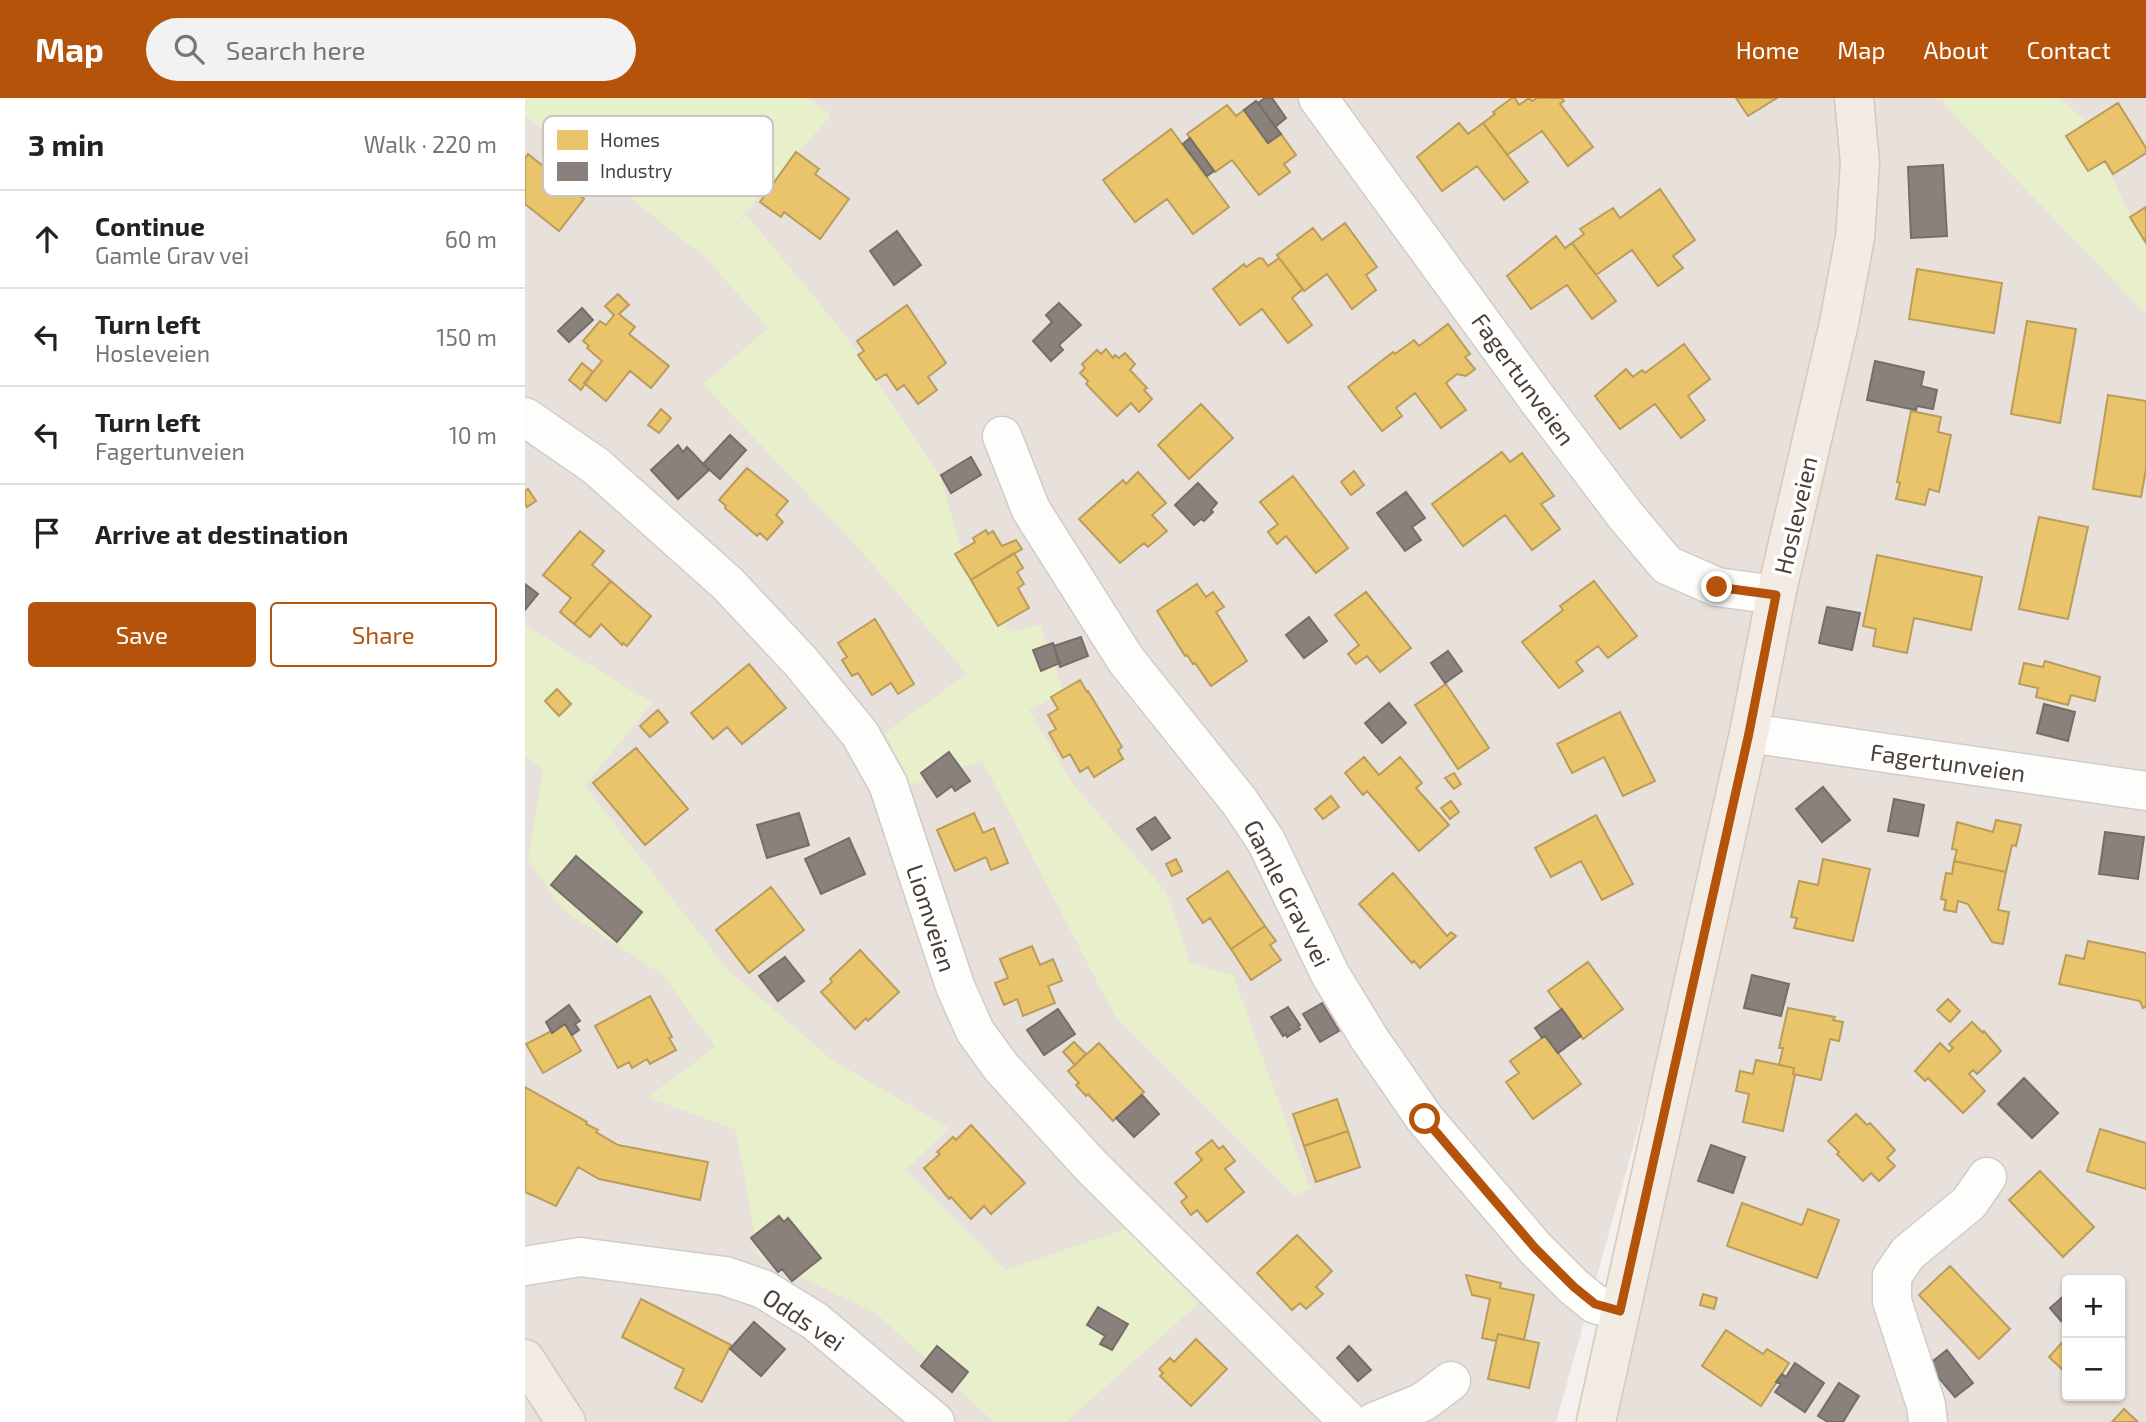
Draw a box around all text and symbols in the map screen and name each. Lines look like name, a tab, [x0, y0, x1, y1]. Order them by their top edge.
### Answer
search box	[146, 18, 636, 81]
text: Map	[35, 29, 104, 69]
icon: search	[170, 30, 208, 68]
text: Search here	[226, 34, 365, 65]
text: Home	[1736, 35, 1799, 64]
text: Map	[1837, 35, 1885, 64]
text: About	[1923, 35, 1989, 64]
text: Contact	[2027, 35, 2111, 64]
legend	[543, 116, 773, 196]
text: 3 min	[28, 126, 104, 162]
text: Homes	[600, 128, 660, 151]
text: Walk · 220 m	[364, 130, 497, 158]
text: Industry	[600, 159, 672, 182]
text: Continue	[95, 210, 205, 241]
icon: ahead	[28, 220, 66, 258]
text: 60 m	[445, 225, 497, 253]
text: Gamle Grav vei	[95, 241, 249, 269]
street label: Fagertunveien	[1466, 307, 1582, 451]
text: Turn left	[95, 308, 201, 339]
icon: left	[28, 318, 66, 356]
text: 150 m	[436, 323, 497, 351]
text: Hosleveien	[95, 339, 210, 367]
text: Turn left	[95, 406, 201, 437]
icon: left	[28, 416, 66, 454]
text: 10 m	[449, 421, 497, 449]
text: Fagertunveien	[95, 437, 245, 465]
street label: Hosleveien	[1767, 453, 1823, 577]
icon: arrive	[28, 514, 66, 552]
text: Arrive at destination	[95, 518, 348, 549]
route end	[1701, 571, 1732, 602]
button: Save	[28, 602, 256, 667]
button: Share	[270, 602, 497, 667]
street label: Fagertunveien	[1869, 737, 2027, 787]
street label: Gamle Grav vei	[1239, 815, 1337, 971]
street label: Liomveien	[901, 861, 963, 975]
route start	[1409, 1103, 1440, 1134]
map controls	[2062, 1275, 2125, 1401]
button: +	[2062, 1275, 2125, 1338]
street label: Odds vei	[758, 1281, 850, 1357]
button: −	[2062, 1338, 2125, 1401]

